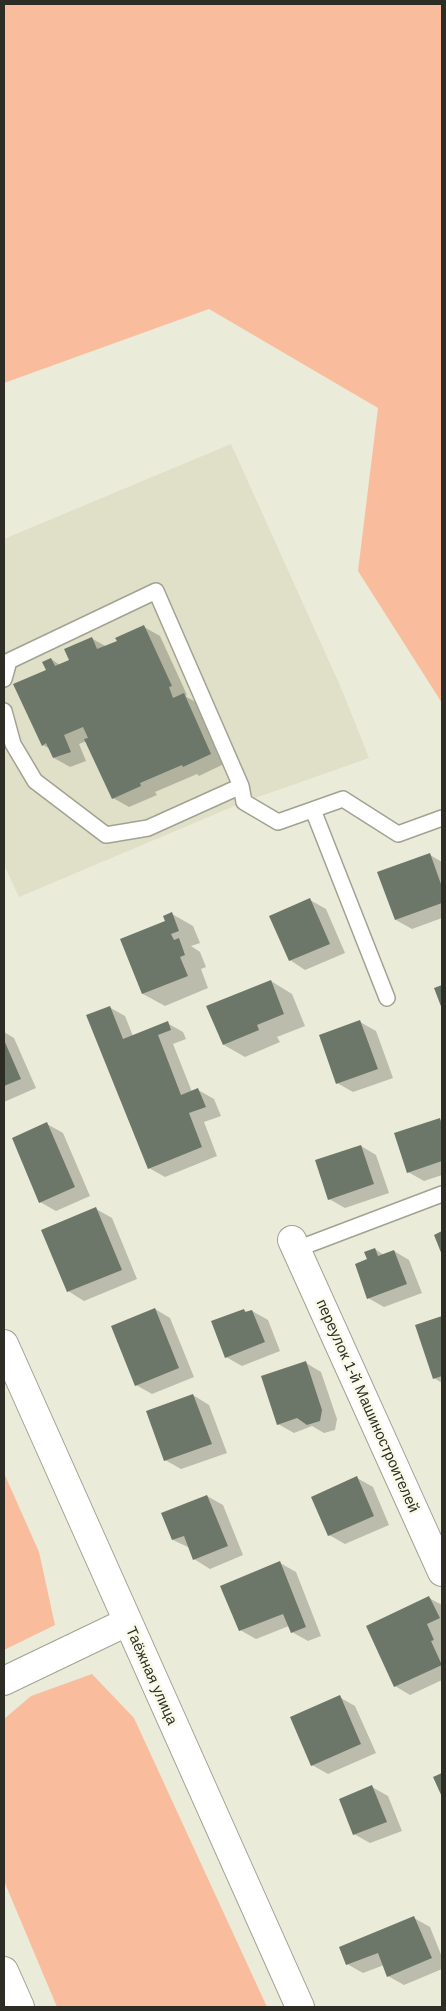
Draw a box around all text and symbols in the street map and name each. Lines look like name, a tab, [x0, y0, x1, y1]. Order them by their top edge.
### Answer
street label: переулок 1-й Машиностроителей	[312, 1297, 422, 1515]
street label: Таёжная улица	[121, 1624, 181, 1728]

